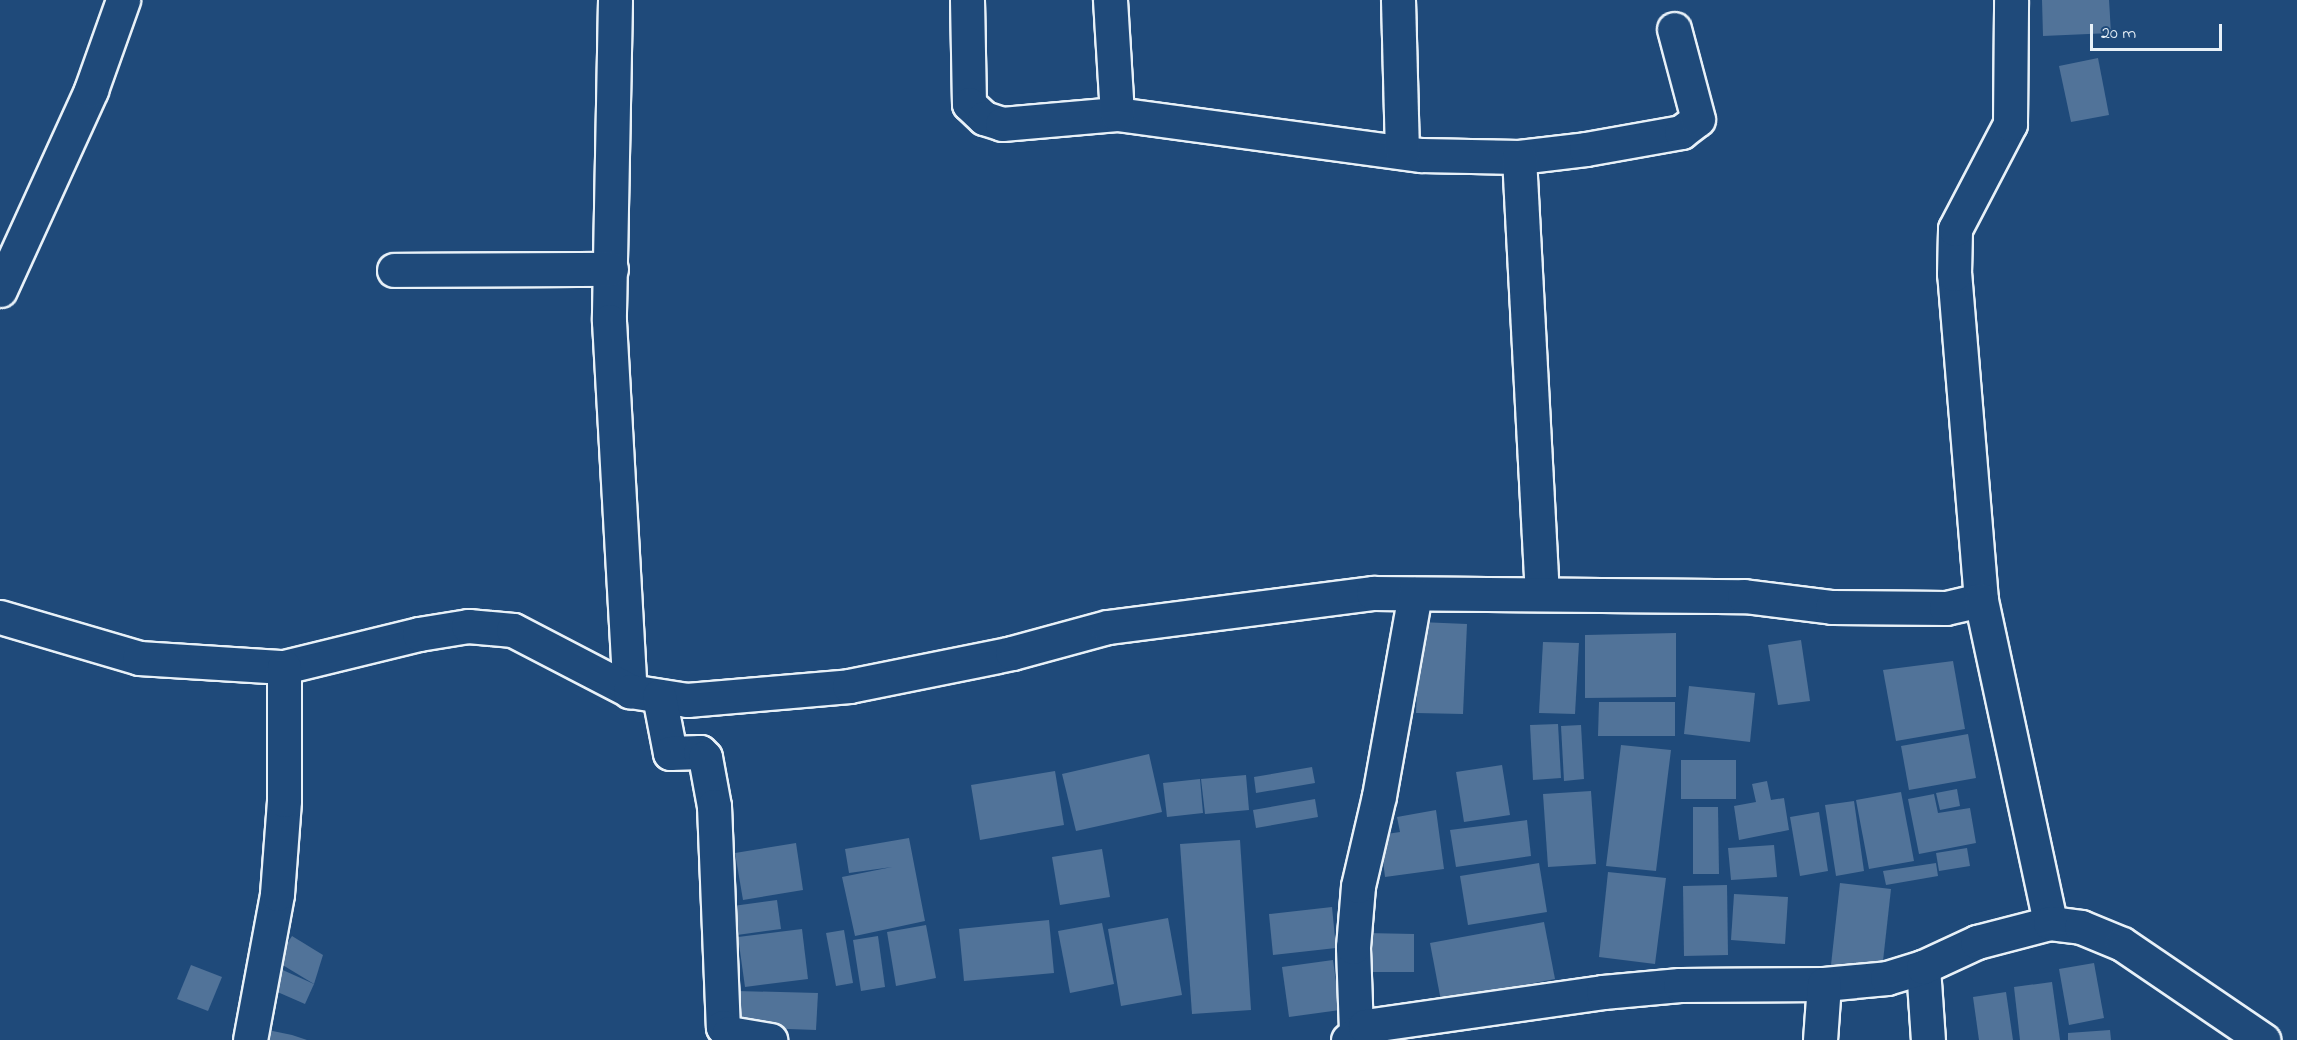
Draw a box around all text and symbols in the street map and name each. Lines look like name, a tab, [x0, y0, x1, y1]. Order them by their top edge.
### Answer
scale bar	[2093, 12, 2225, 50]
text: 20 m	[2101, 21, 2136, 47]

